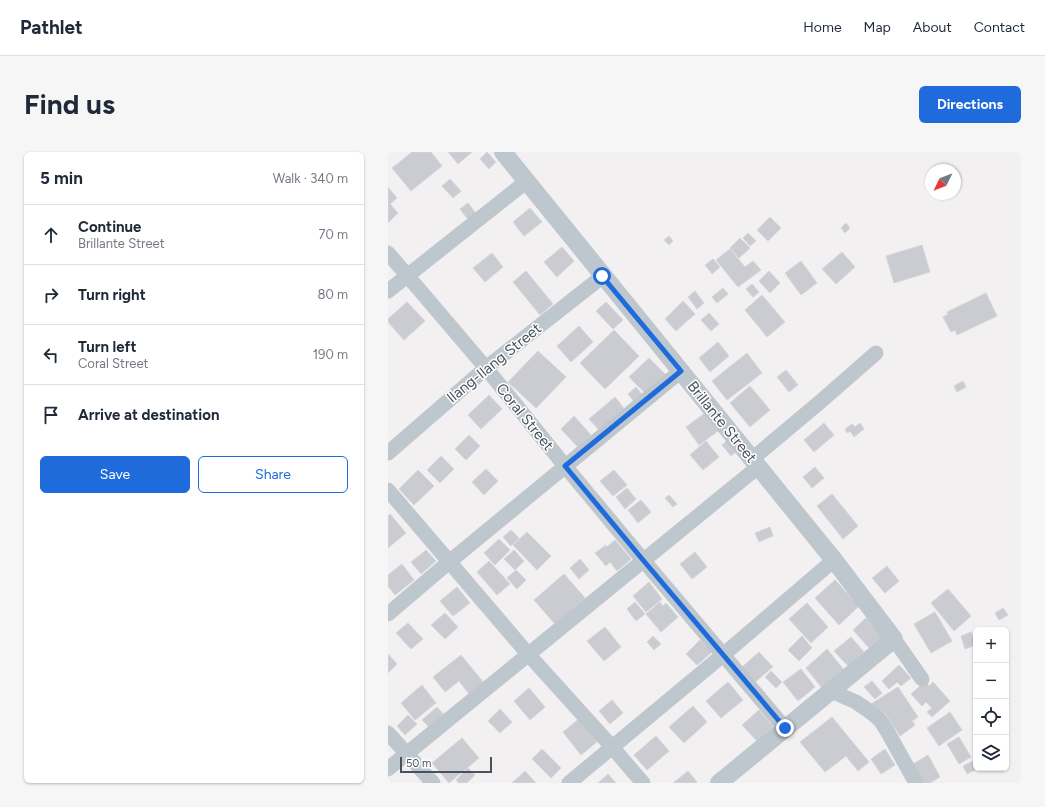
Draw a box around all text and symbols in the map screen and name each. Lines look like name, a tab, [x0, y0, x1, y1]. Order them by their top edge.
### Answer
text: Pathlet	[20, 16, 83, 39]
text: Home	[803, 19, 842, 36]
text: Map	[864, 19, 891, 36]
text: About	[913, 19, 952, 36]
text: Contact	[974, 19, 1025, 36]
button: Directions	[919, 86, 1021, 123]
text: Find us	[24, 87, 115, 121]
north arrow	[925, 164, 961, 200]
text: 5 min	[40, 168, 83, 188]
text: Walk · 340 m	[273, 171, 348, 186]
text: Continue	[78, 218, 141, 236]
icon: ahead	[40, 224, 62, 246]
text: 70 m	[318, 227, 348, 242]
text: Brillante Street	[78, 236, 165, 251]
route start	[593, 267, 611, 285]
icon: right	[40, 284, 62, 306]
text: Turn right	[78, 286, 146, 304]
text: 80 m	[317, 287, 348, 302]
street label: Ilang-Ilang Street	[443, 319, 545, 407]
text: Turn left	[78, 338, 136, 356]
icon: left	[40, 344, 62, 366]
text: 190 m	[313, 347, 348, 362]
text: Coral Street	[78, 356, 148, 371]
street label: Brillante Street	[684, 378, 761, 467]
street label: Coral Street	[492, 380, 558, 454]
icon: arrive	[40, 404, 62, 426]
text: Arrive at destination	[78, 406, 219, 424]
button: Save	[40, 456, 190, 493]
button: Share	[198, 456, 348, 493]
map controls	[973, 627, 1009, 771]
button: +	[973, 627, 1009, 663]
button: −	[973, 663, 1009, 699]
button: locate	[973, 699, 1009, 735]
route end	[776, 719, 794, 737]
button: layers	[973, 735, 1009, 771]
scale bar	[400, 755, 492, 774]
text: 50 m	[406, 757, 431, 770]

